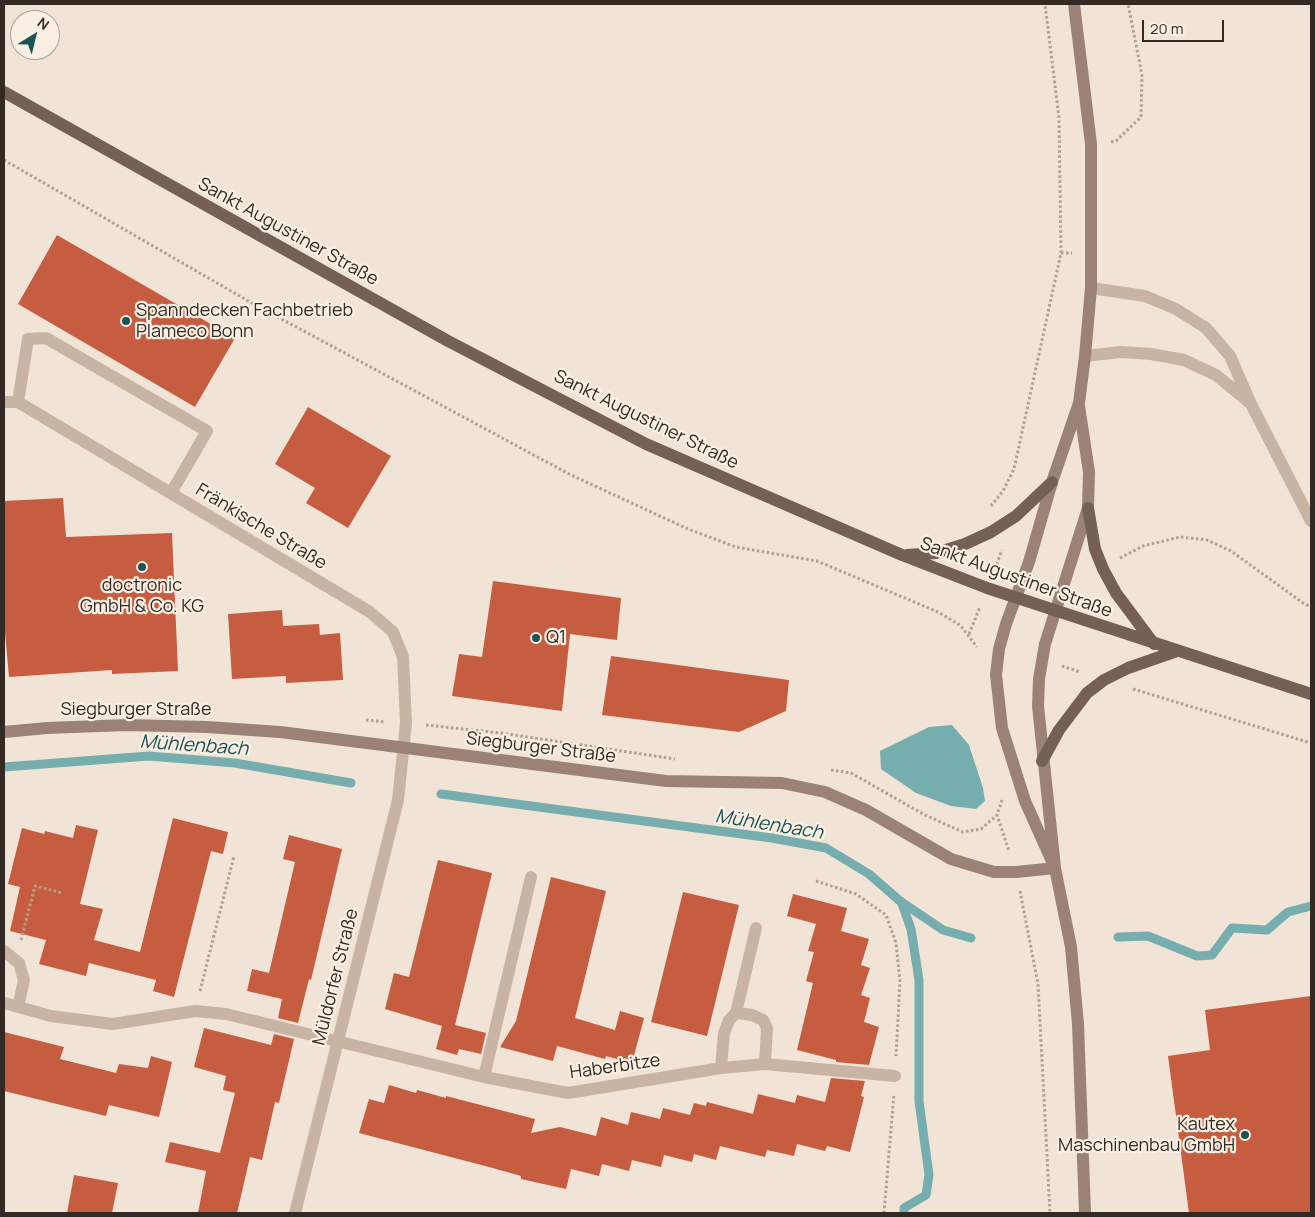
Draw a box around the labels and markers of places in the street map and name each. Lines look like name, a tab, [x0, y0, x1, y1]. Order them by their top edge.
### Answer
place label: Spanndecken Fachbetrieb Plameco Bonn	[136, 300, 353, 342]
marker: Spanndecken Fachbetrieb Plameco Bonn	[120, 315, 132, 327]
marker: doctronic GmbH & Co. KG	[136, 561, 148, 573]
place label: doctronic GmbH & Co. KG	[80, 575, 204, 618]
place label: Q1	[546, 627, 566, 649]
marker: Q1	[530, 632, 542, 644]
place label: Kautex Maschinenbau GmbH	[1058, 1114, 1235, 1156]
marker: Kautex Maschinenbau GmbH	[1239, 1129, 1251, 1141]

